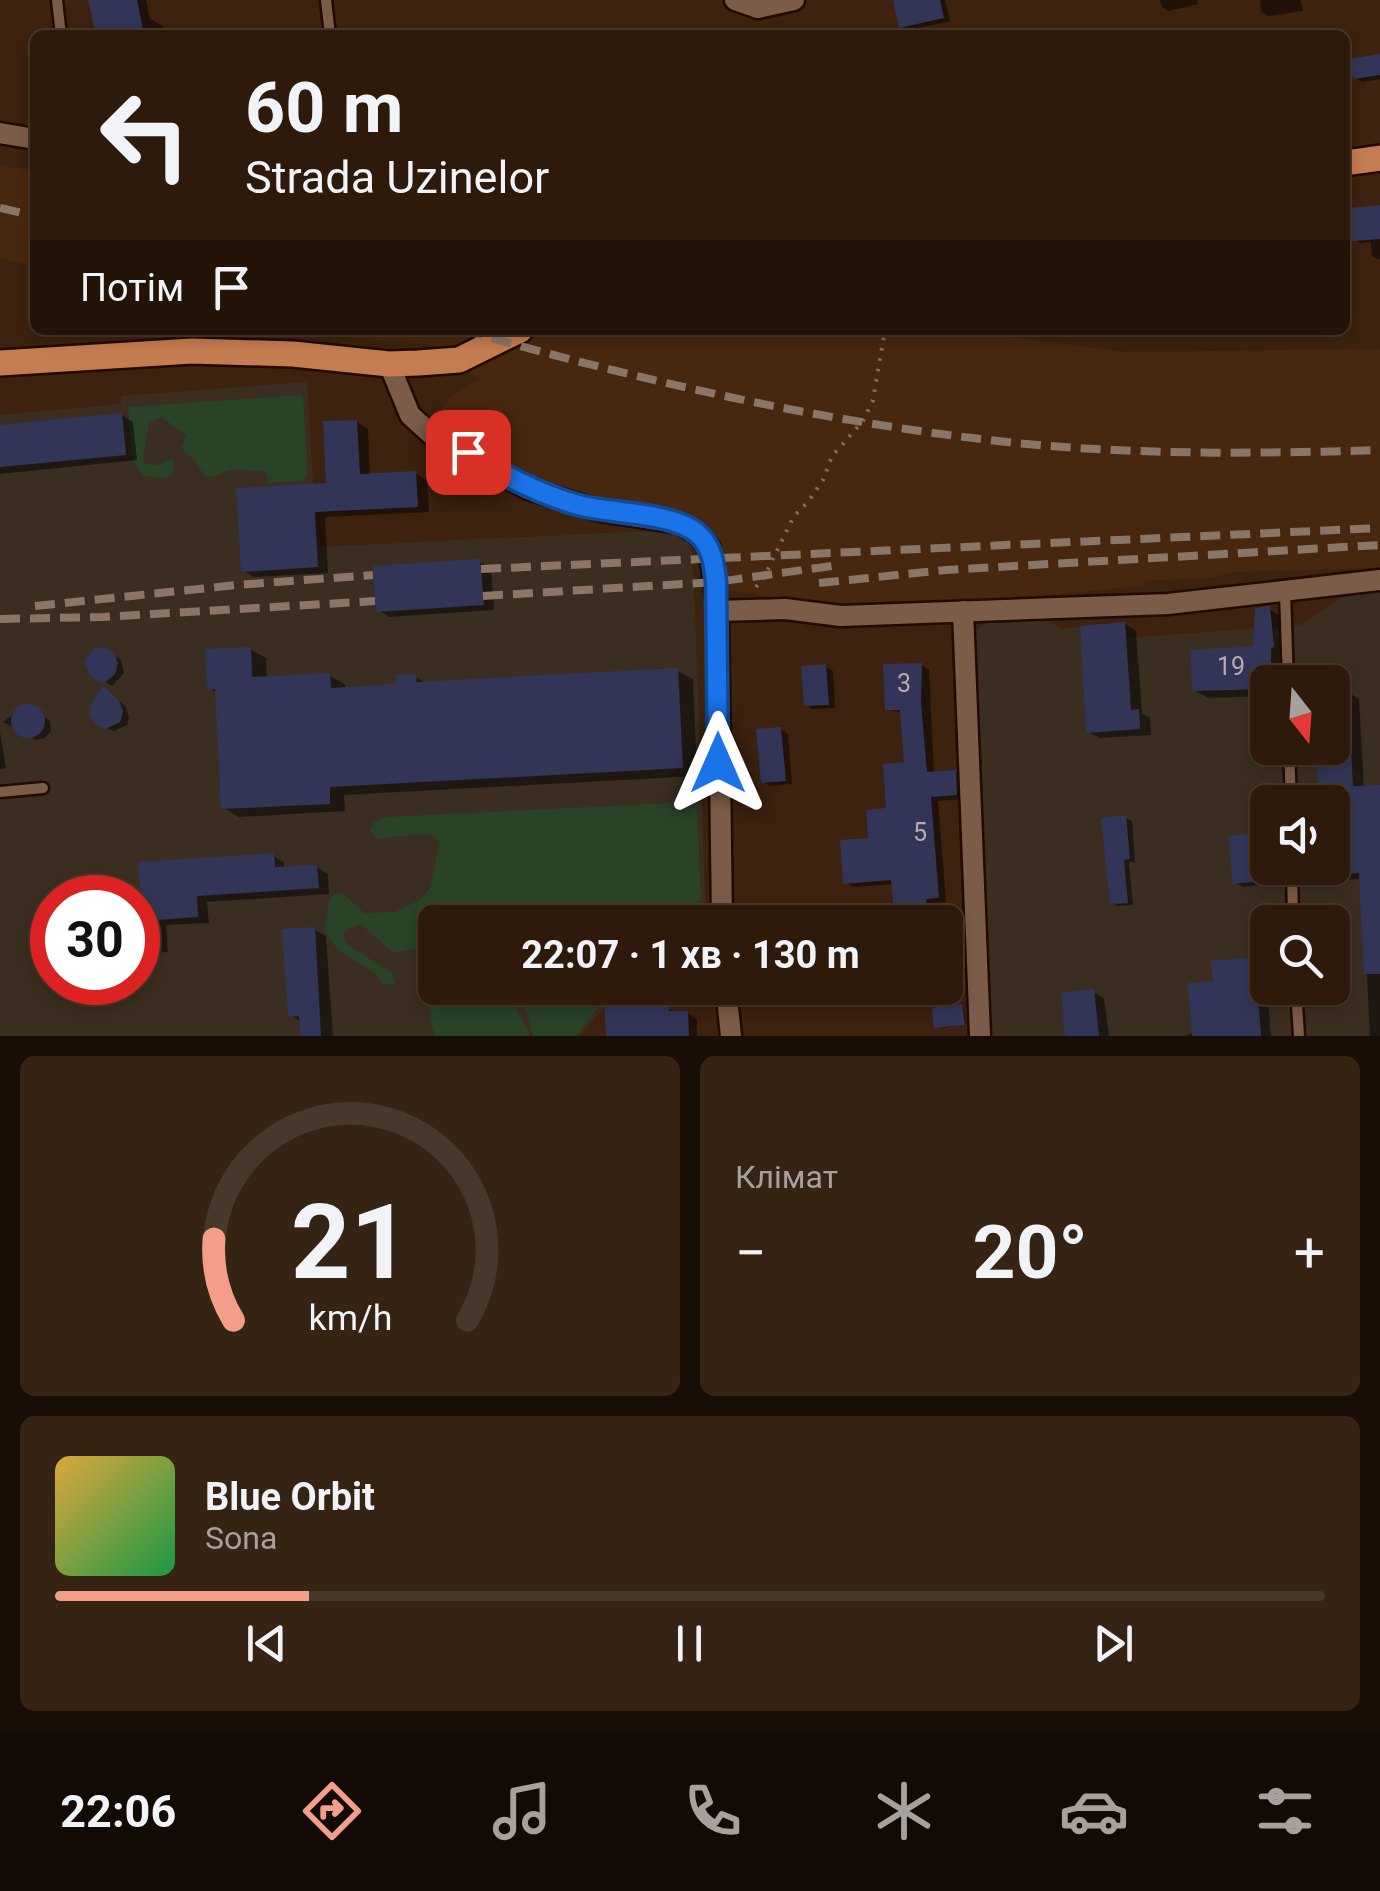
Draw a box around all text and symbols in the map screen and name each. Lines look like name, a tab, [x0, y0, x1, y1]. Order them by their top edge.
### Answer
text: 60 m	[245, 67, 403, 149]
icon: left	[80, 70, 210, 200]
text: Strada Uzinelor	[245, 151, 549, 204]
icon: arrive	[204, 260, 259, 315]
text: Потім	[80, 266, 184, 310]
pin	[426, 410, 511, 495]
icon: arrive	[441, 425, 496, 480]
house number: 19	[1217, 652, 1245, 681]
north arrow	[1250, 665, 1350, 765]
map controls	[1250, 665, 1350, 1005]
house number: 3	[897, 669, 911, 698]
position arrow	[666, 711, 770, 815]
button: sound	[1250, 785, 1350, 885]
house number: 5	[913, 818, 927, 847]
speed limit sign: 30	[30, 875, 160, 1005]
button: search	[1250, 905, 1350, 1005]
text: 22:07 · 1 хв · 130 m	[521, 933, 860, 977]
text: Клімат	[735, 1158, 838, 1196]
text: 21	[290, 1182, 410, 1303]
text: 20°	[972, 1208, 1088, 1296]
text: −	[735, 1221, 766, 1285]
text: +	[1294, 1221, 1325, 1285]
text: km/h	[308, 1297, 392, 1339]
text: Blue Orbit	[205, 1475, 375, 1519]
text: Sona	[205, 1519, 277, 1557]
icon: previous	[239, 1616, 294, 1671]
icon: pause	[662, 1616, 717, 1671]
icon: next	[1086, 1616, 1141, 1671]
icon: directions	[297, 1776, 367, 1846]
icon: music	[487, 1776, 557, 1846]
icon: phone	[678, 1776, 748, 1846]
icon: climate	[869, 1776, 939, 1846]
icon: car	[1059, 1776, 1129, 1846]
icon: filters	[1250, 1776, 1320, 1846]
text: 22:06	[60, 1785, 176, 1838]

